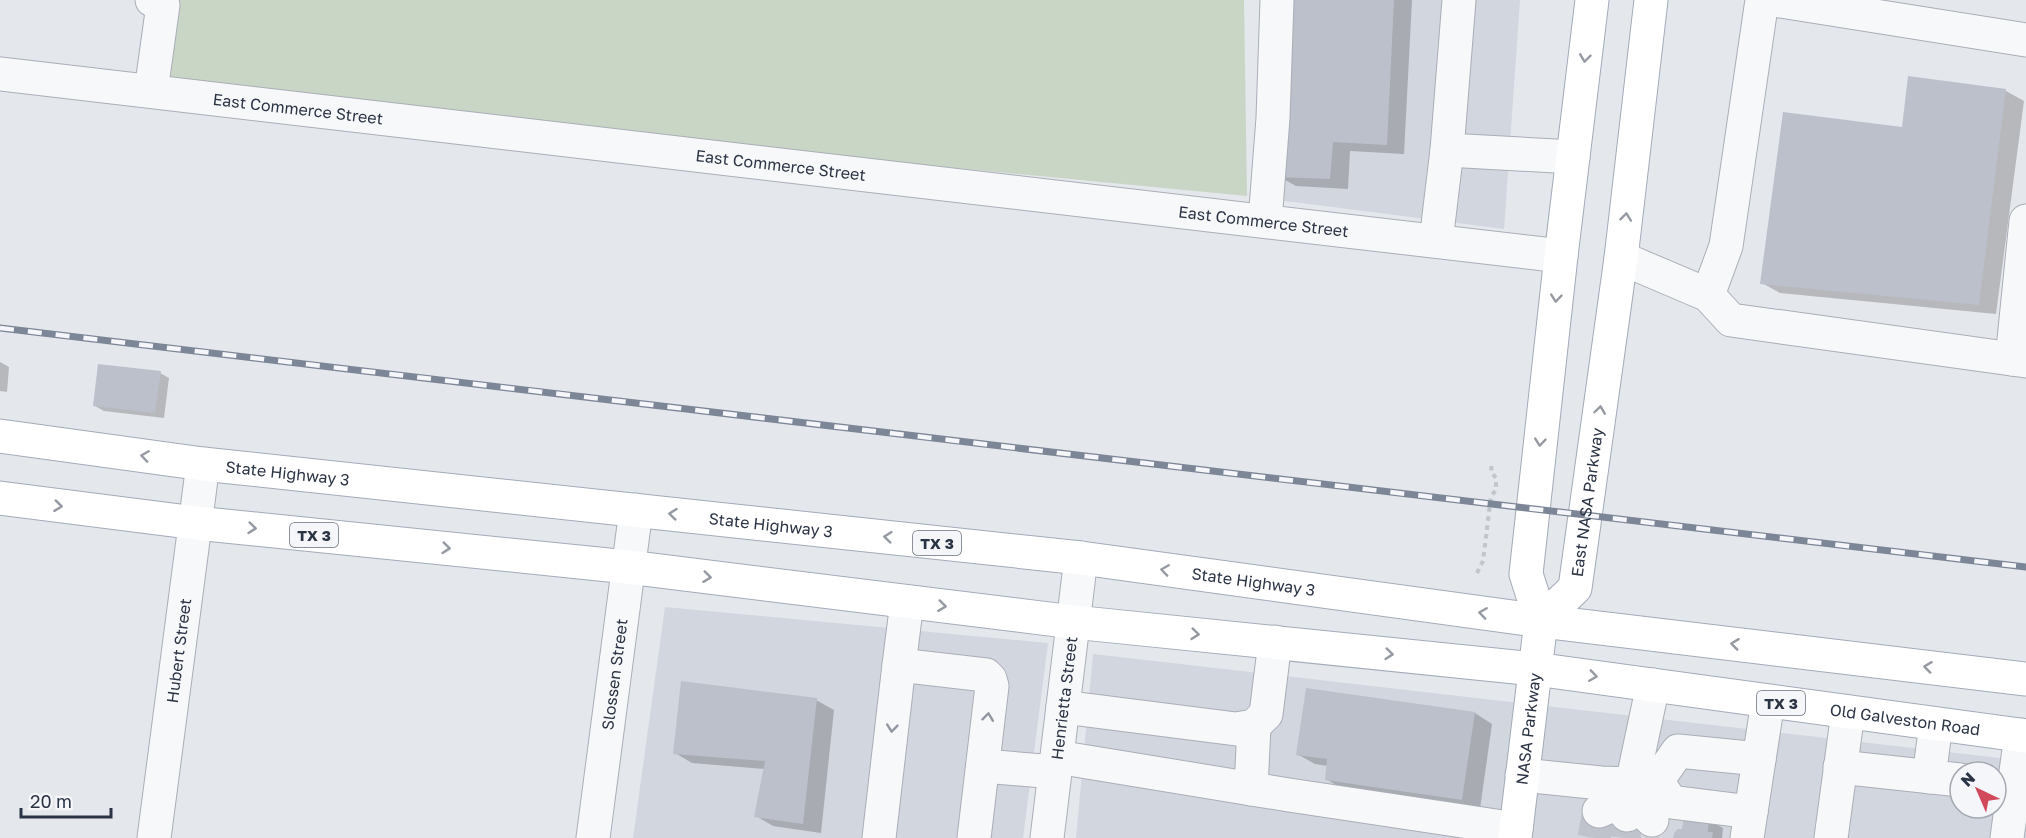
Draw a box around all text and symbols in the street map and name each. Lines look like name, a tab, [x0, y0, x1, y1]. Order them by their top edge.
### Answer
one-way arrow	[1579, 53, 1591, 63]
street label: East Commerce Street	[212, 89, 384, 129]
street label: East Commerce Street	[695, 145, 867, 185]
street label: East Commerce Street	[1177, 201, 1350, 241]
one-way arrow	[1619, 212, 1632, 222]
one-way arrow	[1550, 294, 1563, 303]
one-way arrow	[1594, 406, 1606, 415]
street label: East NASA Parkway	[1567, 426, 1607, 578]
one-way arrow	[1534, 437, 1547, 447]
one-way arrow	[141, 450, 150, 463]
street label: State Highway 3	[225, 456, 351, 490]
one-way arrow	[53, 499, 63, 511]
one-way arrow	[669, 508, 678, 521]
street label: State Highway 3	[708, 508, 834, 541]
one-way arrow	[247, 521, 256, 534]
road number: TX 3	[290, 523, 338, 547]
road number: TX 3	[913, 531, 961, 555]
one-way arrow	[884, 532, 893, 544]
one-way arrow	[441, 541, 450, 554]
street label: State Highway 3	[1190, 563, 1317, 600]
one-way arrow	[1161, 564, 1170, 576]
one-way arrow	[703, 570, 712, 582]
street label: Hubert Street	[162, 597, 195, 704]
one-way arrow	[938, 599, 947, 612]
one-way arrow	[1479, 607, 1488, 619]
street label: Slossen Street	[597, 617, 632, 731]
one-way arrow	[1191, 627, 1200, 640]
street label: Henrietta Street	[1047, 635, 1081, 761]
one-way arrow	[1730, 638, 1739, 651]
one-way arrow	[1385, 647, 1394, 660]
one-way arrow	[1924, 662, 1933, 674]
one-way arrow	[1588, 670, 1598, 682]
street label: NASA Parkway	[1511, 672, 1545, 786]
road number: TX 3	[1757, 691, 1805, 715]
street label: Old Galveston Road	[1829, 699, 1981, 740]
one-way arrow	[981, 713, 994, 722]
one-way arrow	[887, 723, 899, 732]
north arrow	[1948, 760, 2008, 820]
text: N	[1956, 768, 1979, 791]
scale bar	[21, 781, 111, 819]
text: 20 m	[30, 790, 72, 812]

